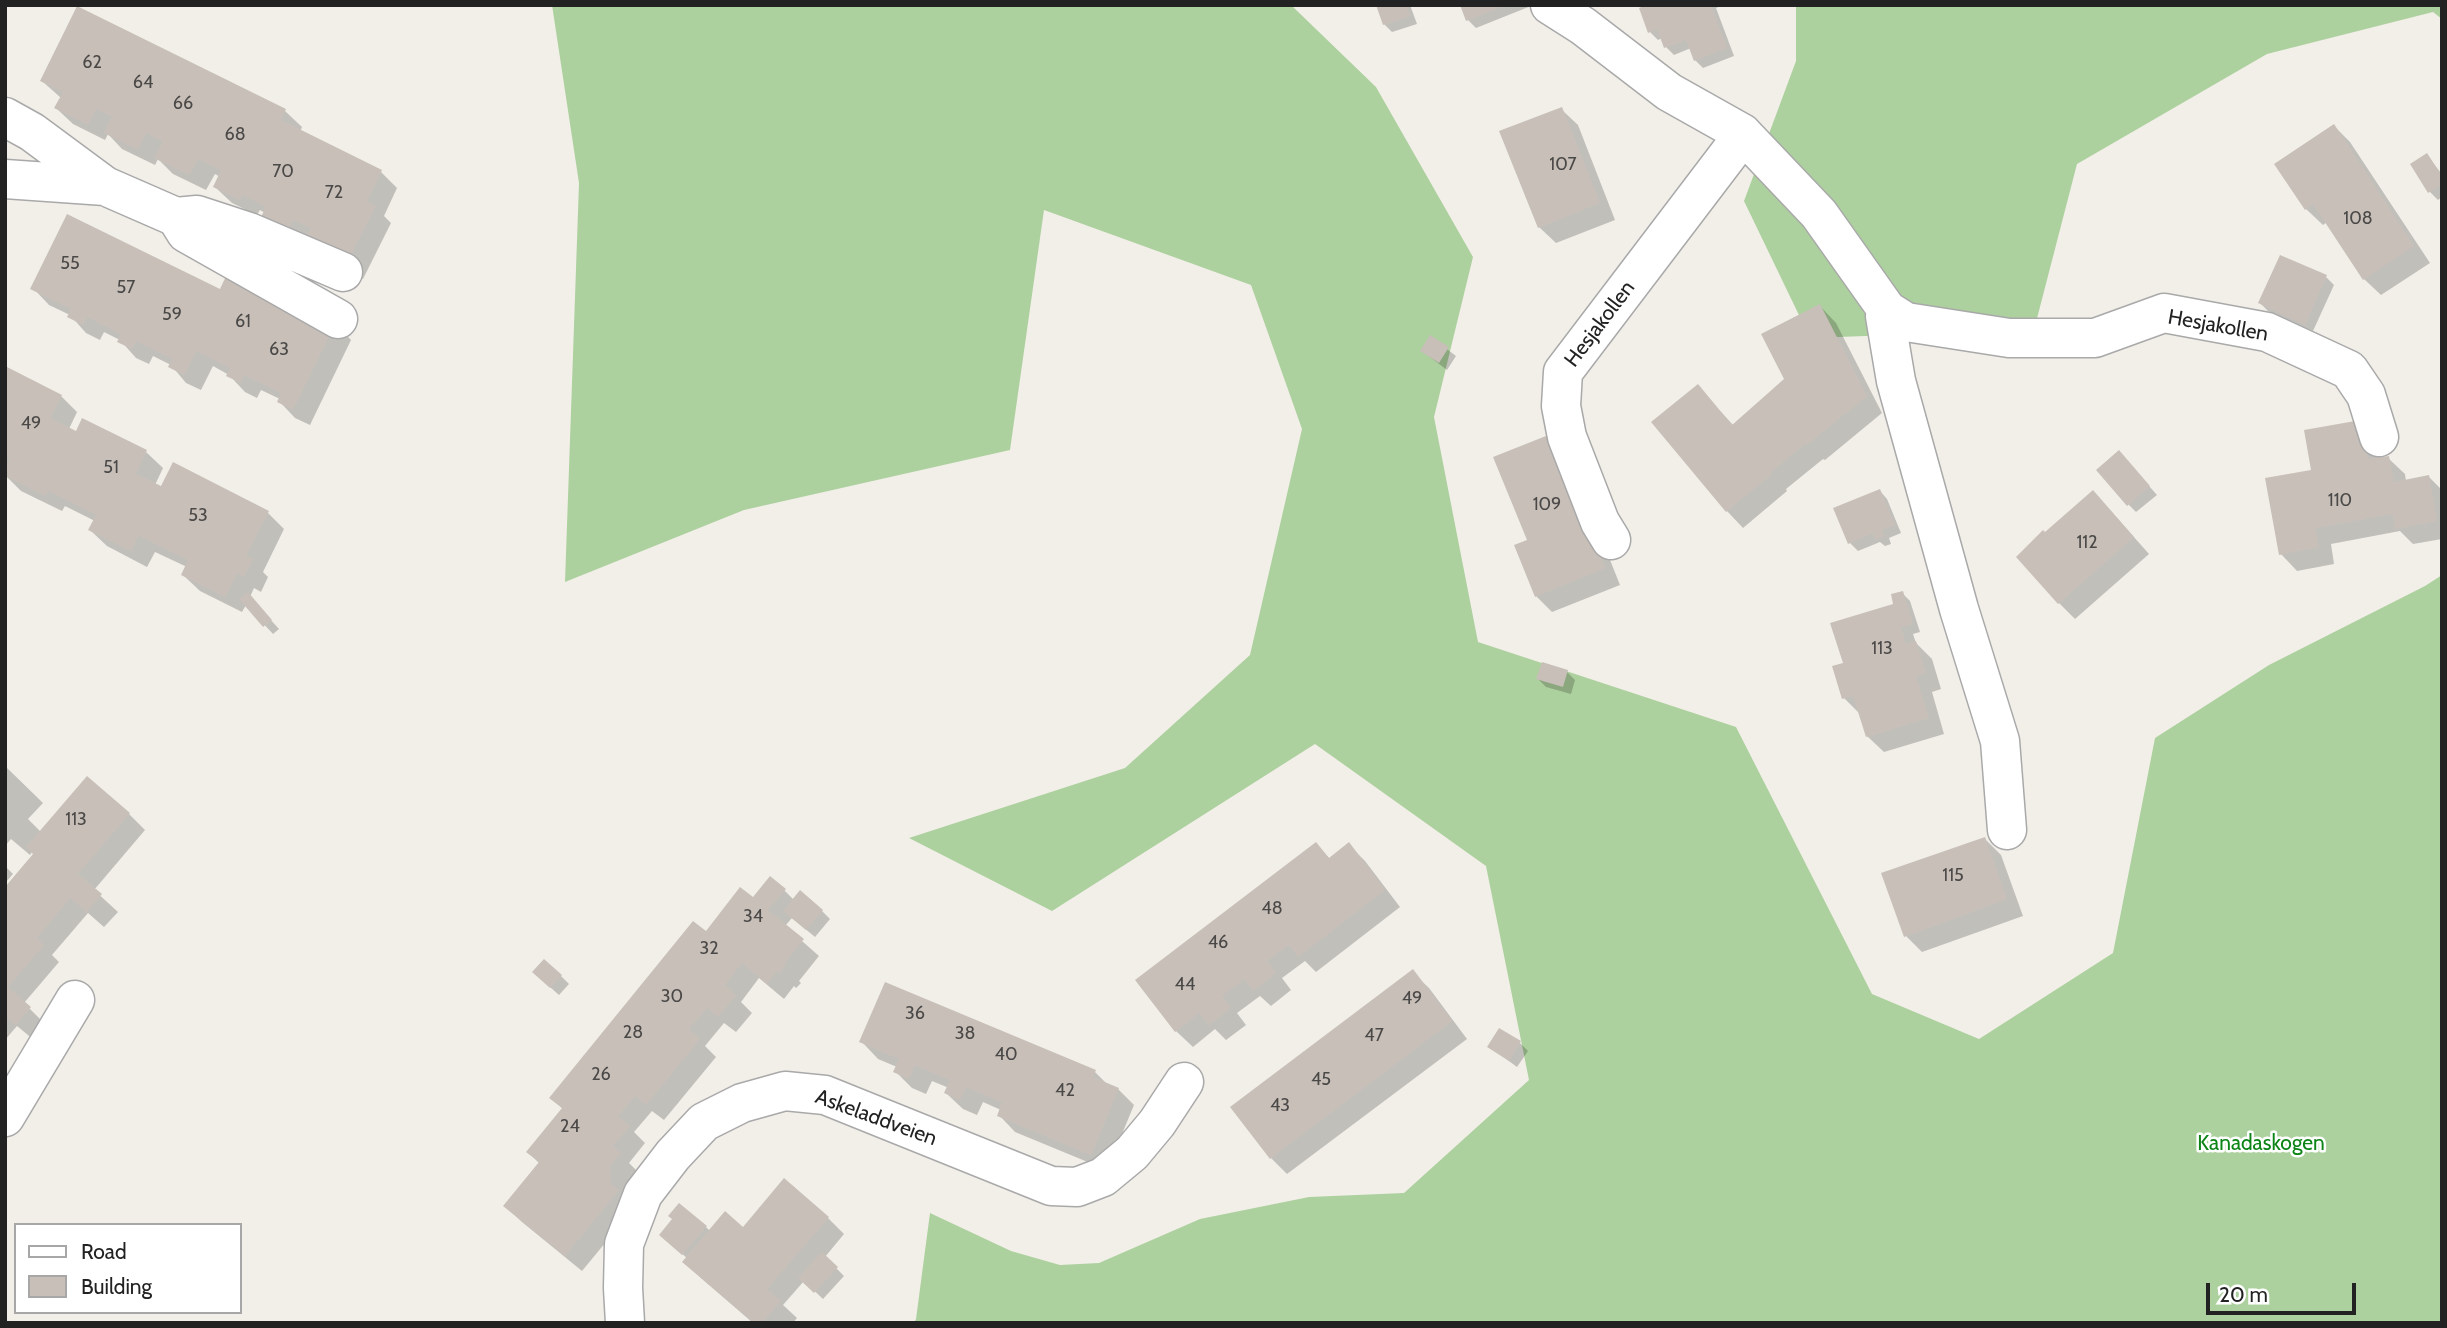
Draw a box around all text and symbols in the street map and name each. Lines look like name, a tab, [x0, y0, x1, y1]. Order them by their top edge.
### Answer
house number: 62	[82, 52, 102, 74]
house number: 64	[133, 72, 153, 94]
house number: 66	[173, 93, 193, 115]
house number: 68	[224, 124, 246, 146]
house number: 107	[1549, 154, 1577, 176]
house number: 70	[272, 161, 294, 183]
house number: 72	[325, 182, 343, 204]
house number: 108	[2343, 208, 2373, 230]
house number: 55	[60, 253, 80, 275]
street label: Hesjakollen	[1559, 276, 1641, 372]
house number: 57	[117, 277, 135, 299]
house number: 59	[162, 304, 182, 326]
street label: Hesjakollen	[2166, 305, 2270, 347]
house number: 61	[235, 311, 251, 333]
house number: 63	[269, 339, 289, 361]
house number: 49	[21, 413, 41, 435]
house number: 51	[103, 457, 119, 479]
house number: 110	[2328, 490, 2352, 512]
house number: 109	[1533, 494, 1561, 516]
house number: 53	[188, 505, 208, 527]
house number: 112	[2076, 532, 2098, 554]
house number: 113	[1871, 638, 1893, 660]
house number: 113	[65, 809, 87, 831]
house number: 115	[1942, 865, 1964, 887]
house number: 48	[1261, 898, 1283, 920]
house number: 34	[743, 906, 763, 928]
house number: 46	[1208, 932, 1228, 954]
house number: 32	[699, 938, 719, 960]
house number: 44	[1175, 974, 1195, 996]
house number: 30	[661, 986, 683, 1008]
house number: 49	[1402, 988, 1422, 1010]
house number: 36	[905, 1003, 925, 1025]
house number: 28	[623, 1022, 643, 1044]
house number: 38	[955, 1023, 975, 1045]
house number: 47	[1364, 1025, 1384, 1047]
house number: 40	[995, 1044, 1017, 1066]
house number: 26	[591, 1064, 611, 1086]
house number: 45	[1311, 1069, 1331, 1091]
house number: 42	[1055, 1080, 1075, 1102]
street label: Askeladdveien	[812, 1084, 940, 1152]
house number: 43	[1270, 1095, 1290, 1117]
house number: 24	[560, 1116, 580, 1138]
park label: Kanadaskogen	[2197, 1131, 2325, 1157]
legend	[14, 1223, 242, 1314]
text: Road	[81, 1239, 127, 1264]
scale bar	[2209, 1268, 2360, 1312]
text: Building	[81, 1274, 152, 1299]
text: 20 m	[2219, 1282, 2268, 1307]

